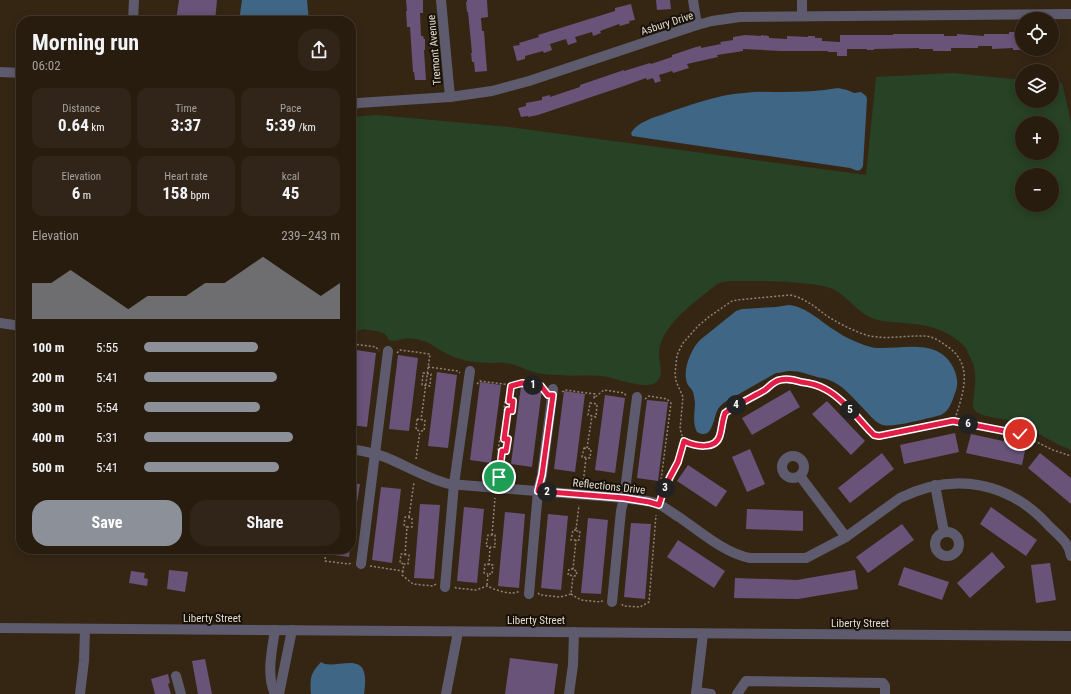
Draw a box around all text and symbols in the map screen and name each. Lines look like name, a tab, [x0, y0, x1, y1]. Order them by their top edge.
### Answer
street label: Asbury Drive	[639, 9, 695, 38]
map controls	[1015, 12, 1059, 212]
button: locate	[1015, 12, 1059, 56]
street label: Tremont Avenue	[425, 14, 444, 86]
button: share	[298, 29, 340, 71]
text: Morning run	[32, 30, 139, 55]
text: 06:02	[32, 58, 61, 73]
button: layers	[1015, 64, 1059, 108]
text: Distance	[62, 102, 100, 115]
text: Time	[175, 102, 197, 115]
text: Pace	[280, 102, 301, 115]
text: 0.64	[58, 115, 89, 135]
text: 3:37	[171, 115, 201, 135]
text: 5:39	[266, 115, 296, 135]
button: +	[1015, 116, 1059, 160]
text: km	[89, 121, 105, 134]
text: /km	[296, 121, 316, 134]
button: −	[1015, 168, 1059, 212]
text: Elevation	[62, 170, 101, 183]
text: Heart rate	[164, 170, 208, 183]
text: kcal	[282, 170, 300, 183]
text: 6	[72, 183, 80, 203]
text: 158	[162, 183, 188, 203]
text: 45	[282, 183, 299, 203]
text: m	[80, 189, 91, 202]
text: bpm	[188, 189, 210, 202]
text: Elevation	[32, 228, 79, 243]
text: 239–243 m	[281, 228, 340, 243]
text: 100 m	[32, 340, 64, 355]
text: 5:55	[96, 340, 118, 355]
text: 200 m	[32, 370, 64, 385]
text: 5:41	[96, 370, 118, 385]
pin: 1	[523, 375, 543, 395]
text: 1	[530, 378, 536, 391]
pin: 4	[726, 395, 746, 415]
text: 4	[733, 398, 739, 411]
text: 300 m	[32, 400, 64, 415]
text: 5:54	[96, 400, 118, 415]
pin: 5	[840, 400, 860, 420]
text: 5	[847, 403, 853, 416]
pin: 6	[958, 414, 978, 434]
text: 6	[965, 417, 971, 430]
pin	[1003, 417, 1037, 451]
icon: check	[1009, 423, 1031, 445]
text: 400 m	[32, 430, 64, 445]
text: 5:31	[96, 430, 118, 445]
text: 500 m	[32, 460, 64, 475]
text: 5:41	[96, 460, 118, 475]
pin	[482, 460, 516, 494]
icon: arrive	[488, 466, 510, 488]
street label: Reflections Drive	[572, 476, 646, 497]
pin: 3	[655, 478, 675, 498]
text: 3	[662, 481, 668, 494]
pin: 2	[537, 482, 557, 502]
text: 2	[544, 485, 550, 498]
button: Save	[32, 500, 182, 546]
button: Share	[190, 500, 340, 546]
street label: Liberty Street	[183, 612, 241, 625]
street label: Liberty Street	[507, 614, 565, 627]
street label: Liberty Street	[831, 617, 889, 630]

